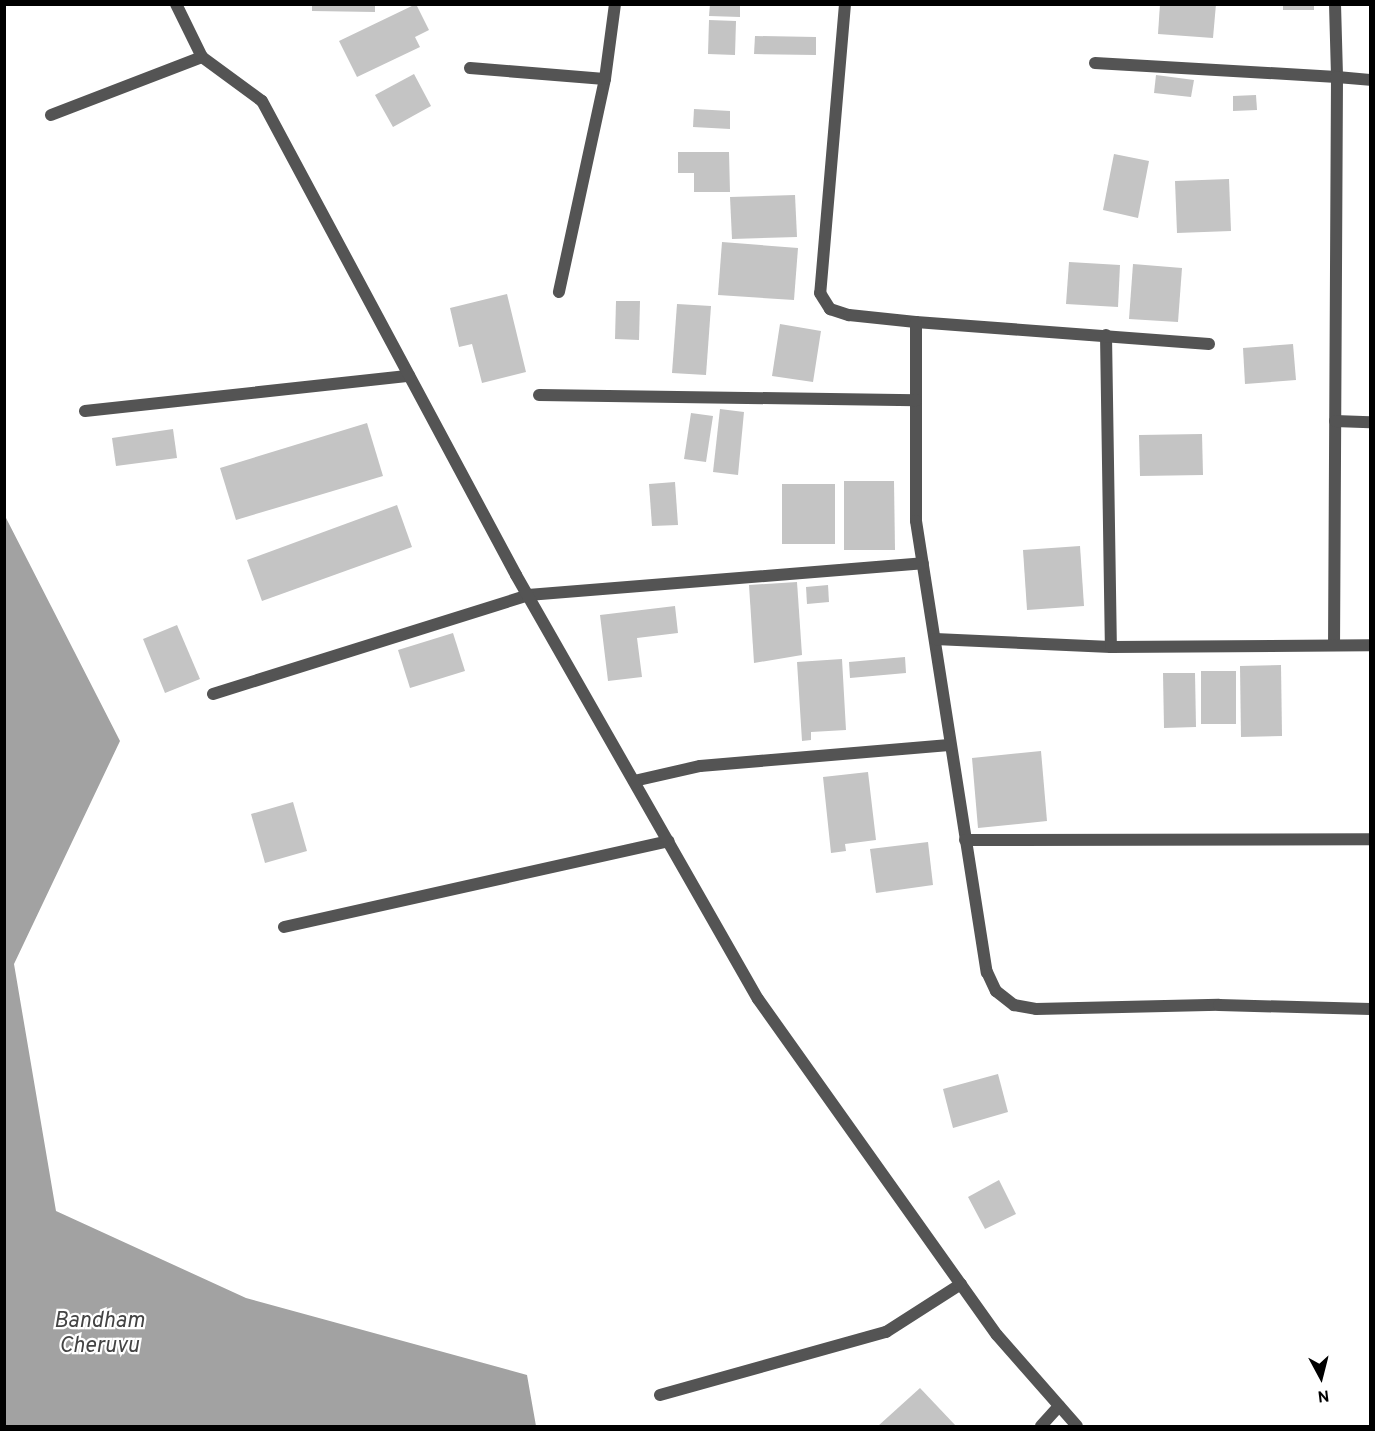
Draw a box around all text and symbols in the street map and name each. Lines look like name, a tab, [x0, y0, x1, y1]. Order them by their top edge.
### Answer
water label: Bandham Cheruvu	[54, 1308, 144, 1360]
north arrow	[1291, 1347, 1351, 1407]
text: N	[1316, 1384, 1330, 1405]

